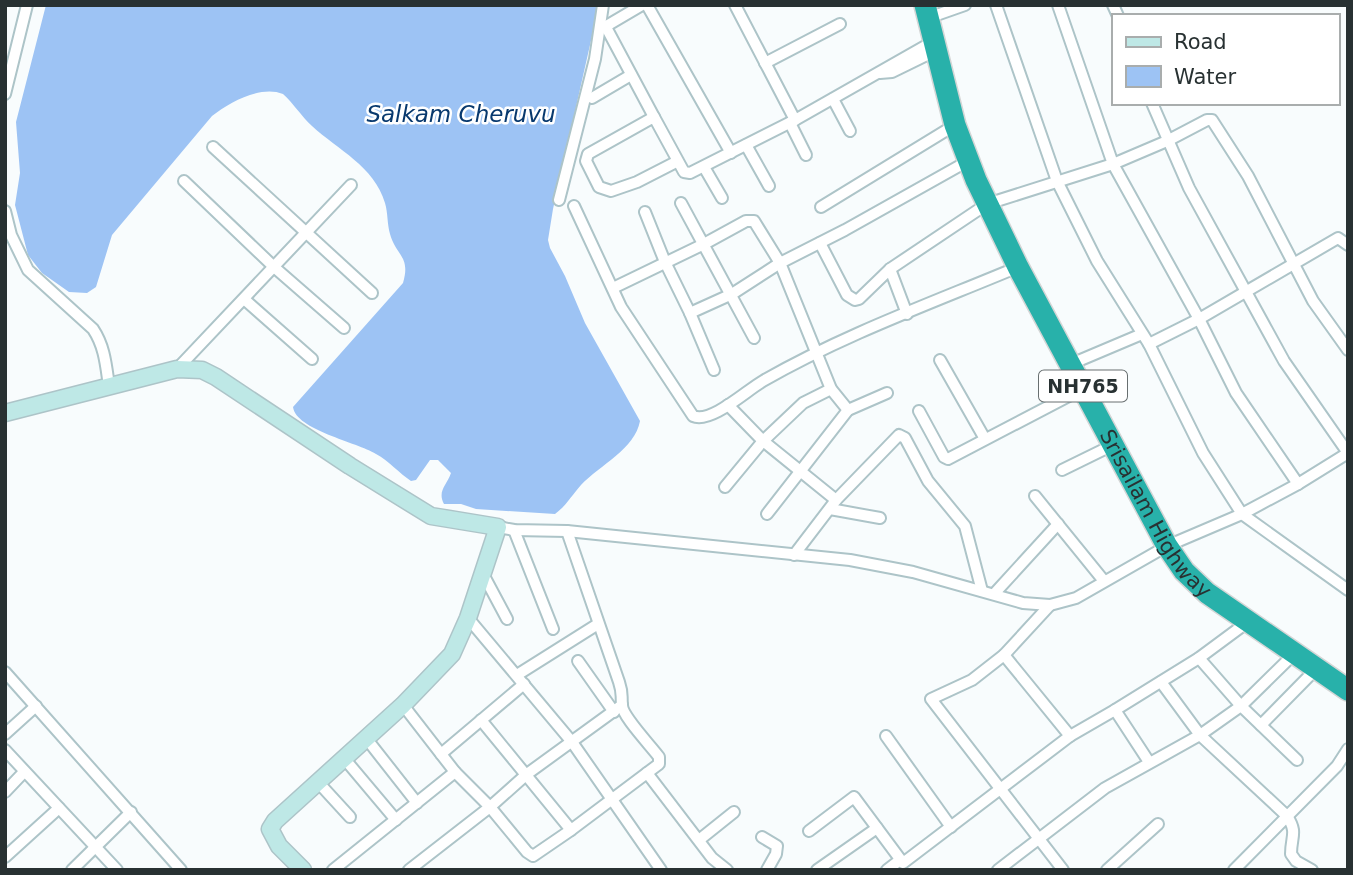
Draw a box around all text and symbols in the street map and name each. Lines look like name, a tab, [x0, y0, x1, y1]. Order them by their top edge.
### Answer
legend	[1112, 14, 1339, 105]
text: Road	[1174, 30, 1227, 54]
text: Water	[1174, 65, 1236, 89]
water label: Salkam Cheruvu	[366, 101, 556, 127]
road number: NH765	[1039, 370, 1127, 402]
street label: Srisailam Highway	[1095, 425, 1216, 603]

